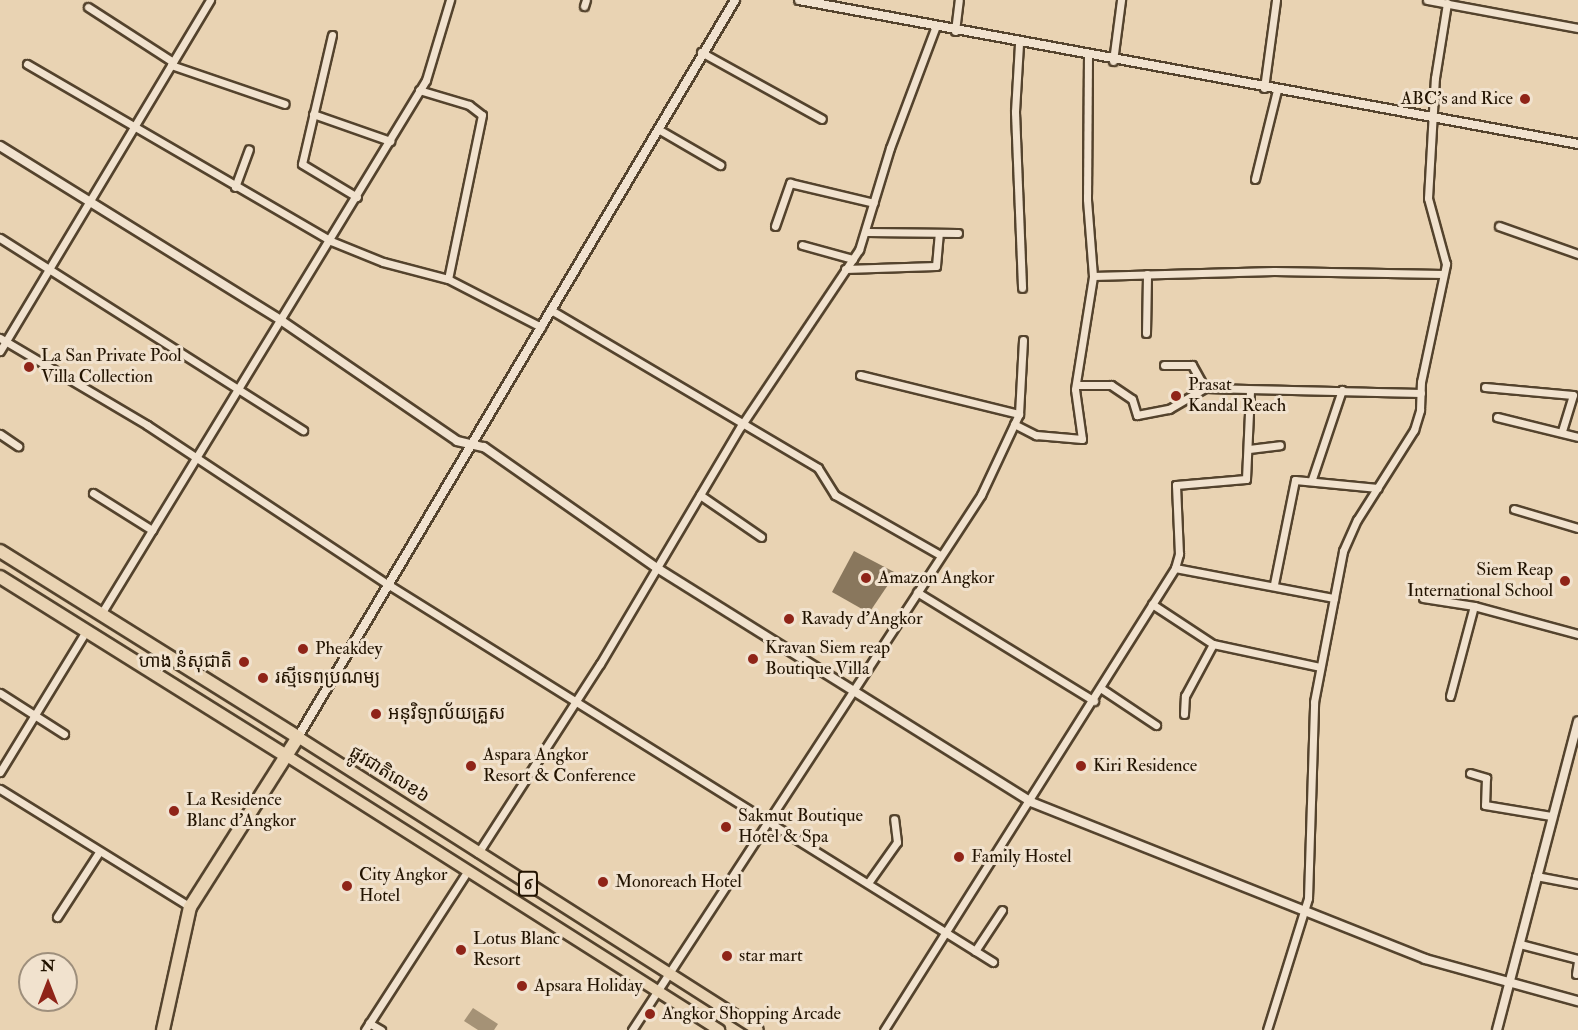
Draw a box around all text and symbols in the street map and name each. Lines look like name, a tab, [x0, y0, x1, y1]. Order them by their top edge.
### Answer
place label: ABC's and Rice	[1401, 88, 1513, 110]
marker: ABC's and Rice	[1518, 92, 1532, 106]
place label: La San Private Pool Villa Collection	[41, 346, 182, 388]
marker: La San Private Pool Villa Collection	[22, 360, 36, 374]
place label: Prasat Kandal Reach	[1188, 375, 1286, 418]
marker: Prasat Kandal Reach	[1169, 389, 1183, 403]
place label: Siem Reap International School	[1407, 560, 1553, 602]
place label: Amazon Angkor	[878, 567, 994, 589]
marker: Amazon Angkor	[859, 571, 873, 585]
marker: Siem Reap International School	[1558, 574, 1572, 588]
place label: Ravady d'Angkor	[801, 608, 923, 630]
marker: Ravady d'Angkor	[782, 612, 796, 626]
place label: Pheakdey	[315, 638, 383, 660]
place label: Kravan Siem reap Boutique Villa	[765, 638, 890, 680]
marker: Pheakdey	[296, 642, 310, 656]
place label: ហាង នំសុជាតិ	[139, 651, 232, 673]
marker: Kravan Siem reap Boutique Villa	[746, 652, 760, 666]
marker: ហាង នំសុជាតិ	[237, 655, 251, 669]
place label: រស្មីទេពប្រណម្យ	[275, 667, 380, 689]
marker: រស្មីទេពប្រណម្យ	[256, 671, 270, 685]
place label: អនុវិទ្យាល័យគ្រួស	[388, 703, 505, 725]
marker: អនុវិទ្យាល័យគ្រួស	[369, 707, 383, 721]
street label: ផ្លូវជាតិលេខ៦	[345, 742, 433, 808]
place label: Aspara Angkor Resort & Conference	[483, 745, 636, 788]
place label: Kiri Residence	[1093, 755, 1197, 777]
marker: Aspara Angkor Resort & Conference	[464, 759, 478, 773]
marker: Kiri Residence	[1074, 759, 1088, 773]
place label: La Residence Blanc d'Angkor	[186, 790, 296, 832]
marker: La Residence Blanc d'Angkor	[167, 804, 181, 818]
place label: Sakmut Boutique Hotel & Spa	[738, 806, 863, 848]
marker: Sakmut Boutique Hotel & Spa	[719, 820, 733, 834]
place label: Family Hostel	[971, 846, 1072, 868]
marker: Family Hostel	[952, 850, 966, 864]
place label: City Angkor Hotel	[359, 865, 447, 908]
road number: 6	[518, 871, 538, 897]
place label: Monoreach Hotel	[615, 871, 742, 893]
marker: Monoreach Hotel	[596, 875, 610, 889]
marker: City Angkor Hotel	[340, 879, 354, 893]
place label: Lotus Blanc Resort	[473, 929, 560, 972]
marker: Lotus Blanc Resort	[454, 943, 468, 957]
place label: star mart	[739, 945, 803, 967]
marker: star mart	[720, 949, 734, 963]
north arrow	[18, 952, 78, 1012]
text: N	[41, 956, 55, 976]
place label: Apsara Holiday	[534, 975, 642, 997]
marker: Apsara Holiday	[515, 979, 529, 993]
place label: Angkor Shopping Arcade	[662, 1003, 841, 1025]
marker: Angkor Shopping Arcade	[643, 1007, 657, 1021]

